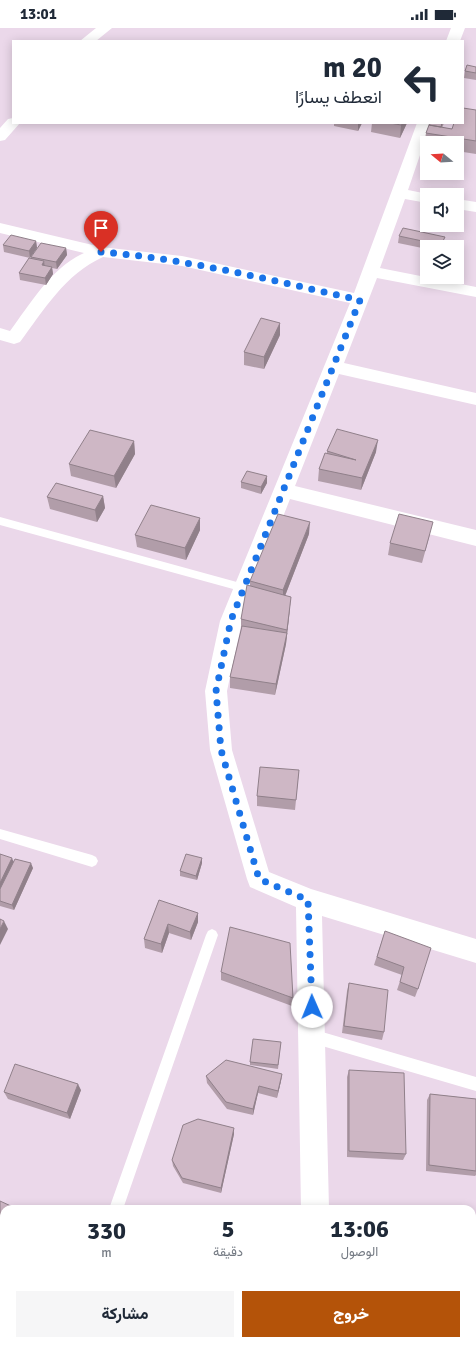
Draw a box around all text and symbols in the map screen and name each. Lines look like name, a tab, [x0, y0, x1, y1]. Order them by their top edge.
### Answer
text: 13:01	[20, 5, 57, 23]
text: 20 m	[323, 51, 382, 85]
icon: left	[396, 56, 448, 108]
text: انعطف يسارًا	[295, 86, 382, 108]
north arrow	[420, 136, 464, 180]
map controls	[420, 136, 464, 284]
button: sound	[420, 188, 464, 232]
pin	[84, 211, 118, 252]
icon: arrive	[90, 217, 112, 239]
button: layers	[420, 240, 464, 284]
position arrow	[291, 986, 333, 1028]
text: 5	[222, 1214, 234, 1244]
text: 13:06	[330, 1214, 389, 1244]
text: 330	[87, 1216, 126, 1246]
text: دقيقة	[213, 1244, 243, 1260]
text: الوصول	[341, 1244, 378, 1260]
text: m	[101, 1245, 112, 1261]
button: مشاركة	[16, 1291, 234, 1337]
button: خروج	[242, 1291, 460, 1337]

